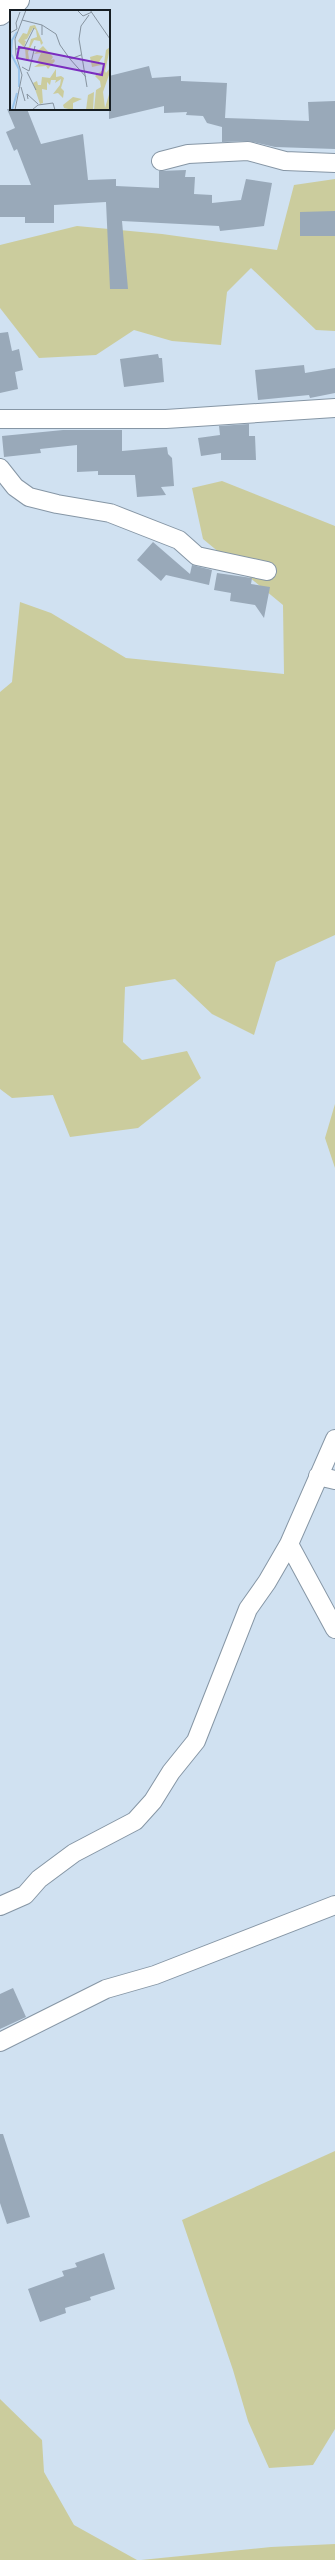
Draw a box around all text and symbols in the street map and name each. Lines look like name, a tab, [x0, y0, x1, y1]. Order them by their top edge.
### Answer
inset map	[10, 10, 110, 110]

